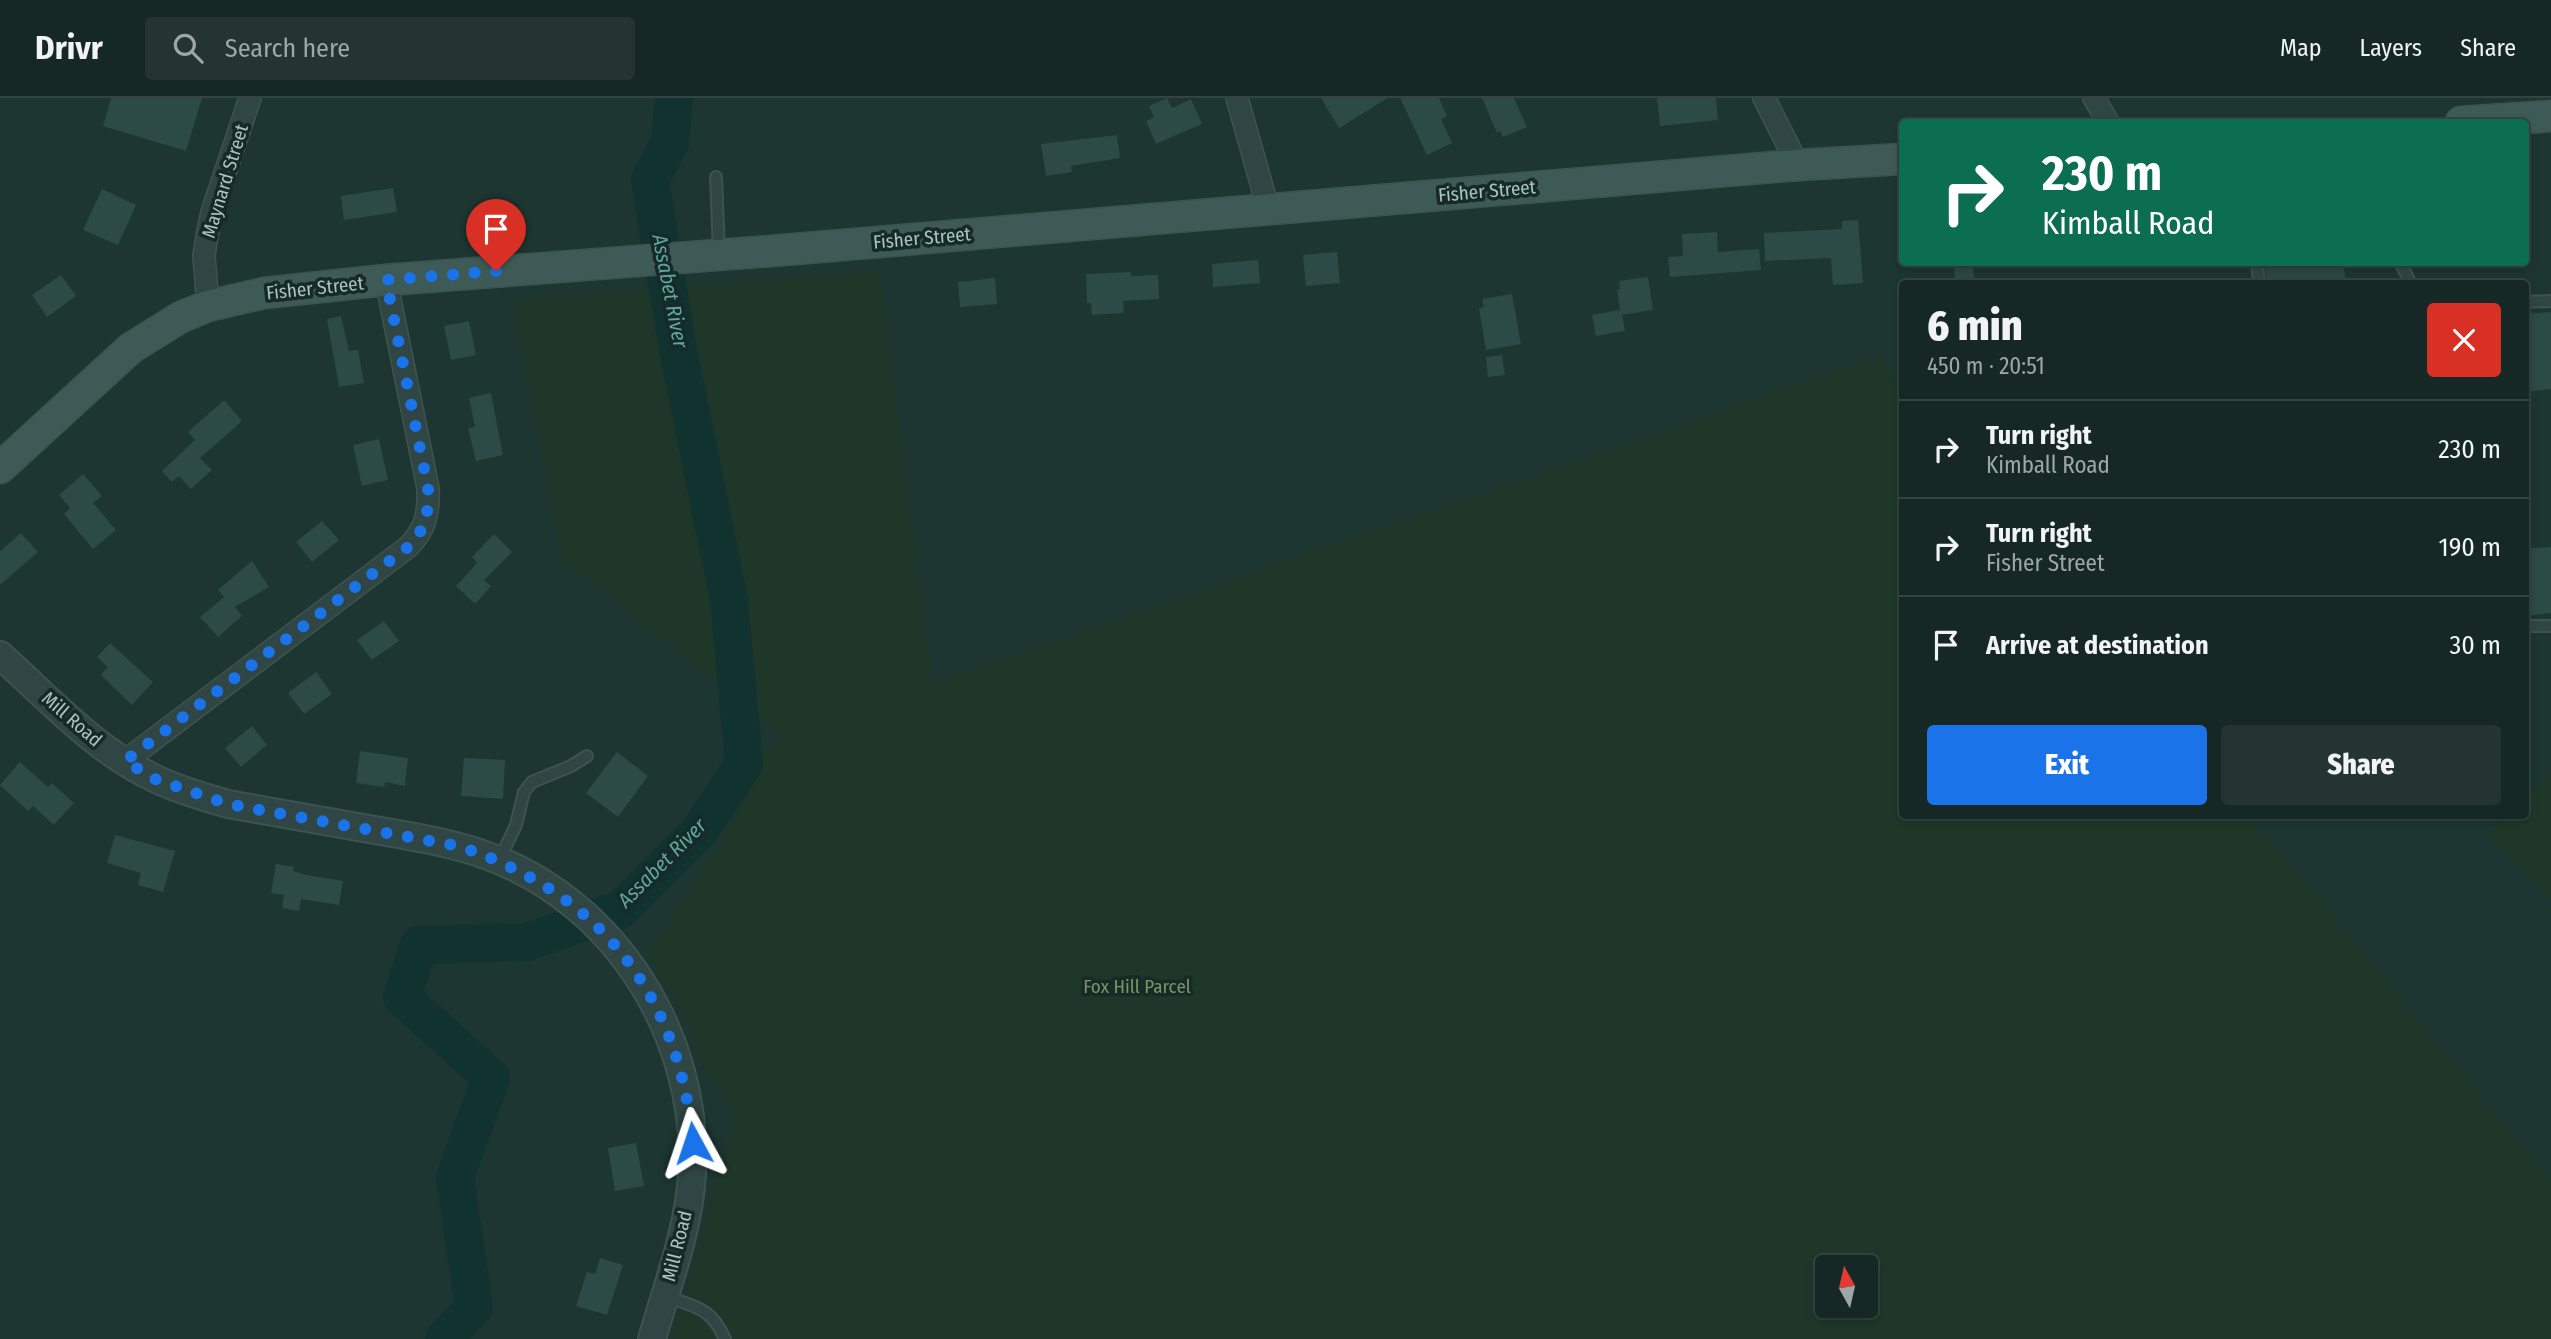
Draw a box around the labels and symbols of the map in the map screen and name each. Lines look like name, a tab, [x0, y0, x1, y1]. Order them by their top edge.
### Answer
street label: Maynard Street	[197, 121, 253, 241]
street label: Fisher Street	[1437, 175, 1538, 207]
pin	[466, 199, 526, 271]
street label: Fisher Street	[872, 222, 973, 254]
water label: Assabet River	[646, 231, 694, 351]
street label: Fisher Street	[265, 271, 366, 305]
street label: Mill Road	[37, 687, 107, 751]
water label: Assabet River	[611, 813, 712, 914]
park label: Fox Hill Parcel	[1083, 975, 1191, 998]
position arrow	[656, 1106, 730, 1180]
street label: Mill Road	[657, 1208, 697, 1284]
north arrow	[1815, 1255, 1878, 1318]

